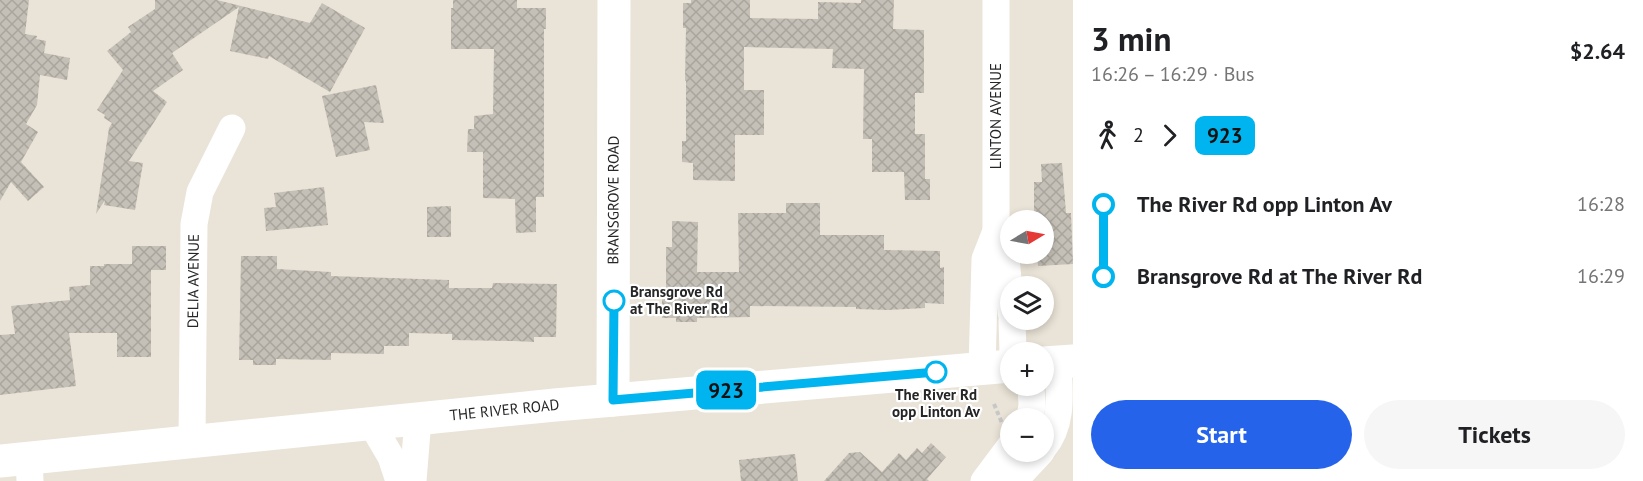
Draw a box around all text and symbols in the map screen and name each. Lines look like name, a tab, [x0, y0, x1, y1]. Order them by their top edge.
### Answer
text: 3 min	[1091, 17, 1172, 60]
text: $2.64	[1570, 37, 1625, 65]
text: 16:26 – 16:29 · Bus	[1091, 61, 1255, 87]
street label: LINTON AVENUE	[986, 63, 1005, 169]
icon: walk	[1091, 119, 1124, 152]
icon: forward	[1153, 119, 1186, 152]
text: 2	[1133, 122, 1144, 148]
text: 923	[1207, 122, 1243, 149]
street label: BRANSGROVE ROAD	[603, 136, 623, 264]
text: The River Rd opp Linton Av	[1137, 190, 1392, 218]
text: 16:28	[1577, 191, 1625, 217]
north arrow	[1000, 210, 1054, 264]
map controls	[1000, 210, 1054, 462]
street label: DELIA AVENUE	[183, 234, 203, 328]
text: Bransgrove Rd at The River Rd	[1137, 262, 1422, 290]
text: 16:29	[1577, 263, 1625, 289]
button: layers	[1000, 276, 1054, 330]
place label: Bransgrove Rd at The River Rd	[630, 282, 728, 318]
marker: Bransgrove Rd at The River Rd	[603, 290, 625, 312]
button: +	[1000, 342, 1054, 396]
marker: The River Rd opp Linton Av	[925, 361, 947, 383]
line badge: 923	[692, 370, 760, 410]
text: 923	[708, 377, 744, 404]
place label: The River Rd opp Linton Av	[892, 385, 981, 421]
street label: THE RIVER ROAD	[449, 395, 560, 425]
button: Start	[1091, 400, 1352, 469]
button: Tickets	[1364, 400, 1625, 469]
button: −	[1000, 408, 1054, 462]

